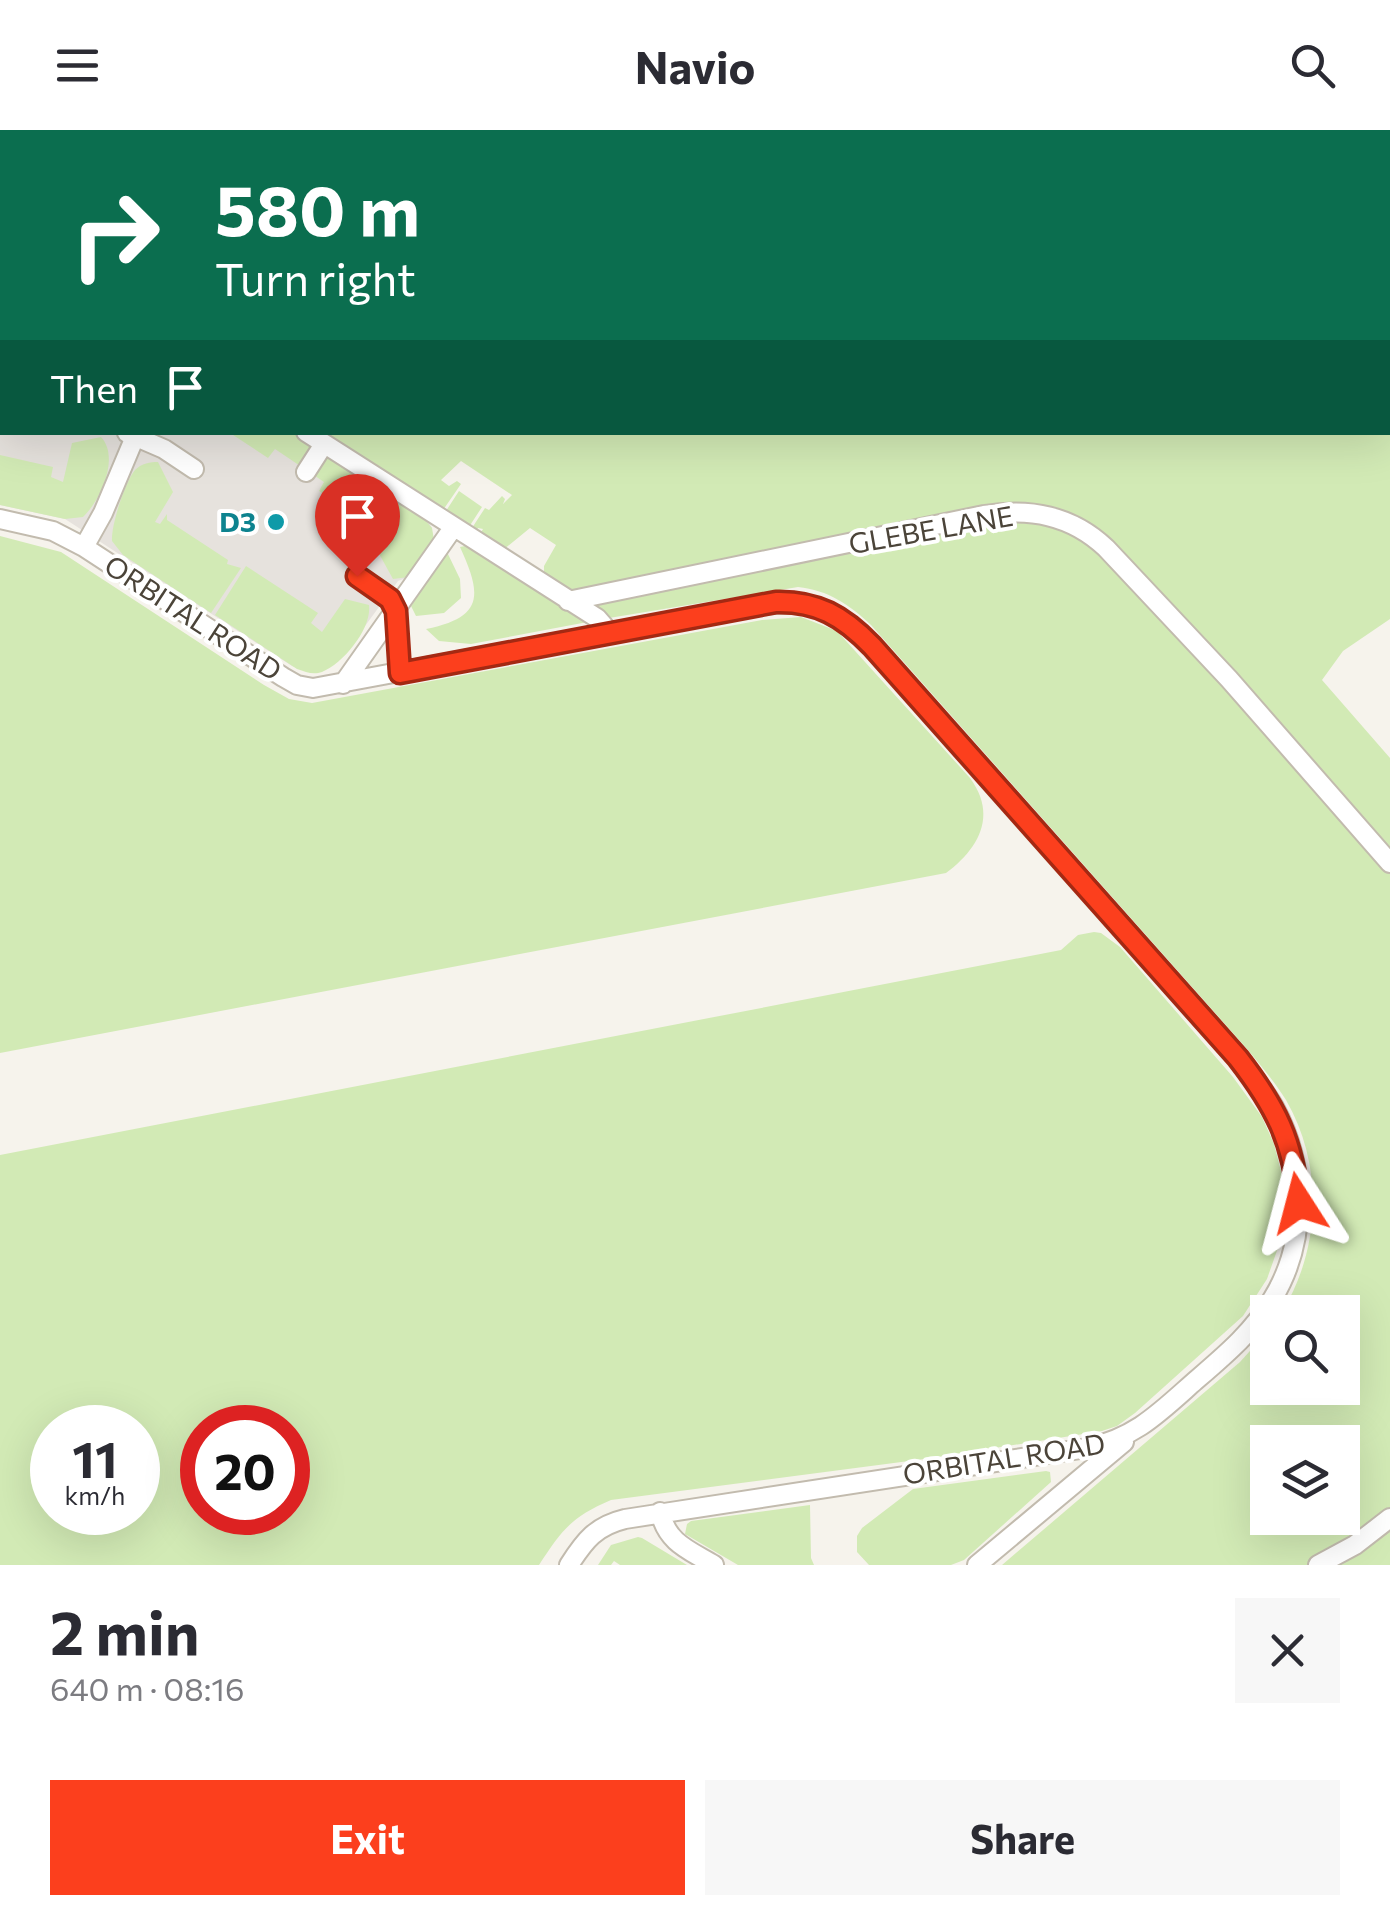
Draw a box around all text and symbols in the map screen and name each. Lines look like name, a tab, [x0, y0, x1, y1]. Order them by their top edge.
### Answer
icon: menu	[50, 38, 105, 93]
text: Navio	[635, 38, 755, 93]
icon: search	[1285, 38, 1340, 93]
text: 580 m	[215, 165, 420, 250]
icon: right	[50, 170, 180, 300]
text: Turn right	[215, 250, 416, 305]
icon: arrive	[158, 360, 213, 415]
text: Then	[50, 364, 138, 411]
pin	[315, 474, 400, 577]
icon: arrive	[330, 489, 385, 544]
street label: GLEBE LANE	[846, 498, 1016, 560]
place label: D3	[219, 504, 256, 538]
marker: D3	[265, 511, 287, 533]
street label: ORBITAL ROAD	[99, 547, 288, 687]
position arrow	[1247, 1151, 1351, 1255]
map controls	[1250, 1295, 1360, 1535]
button: search	[1250, 1295, 1360, 1405]
speed limit sign: 20	[180, 1405, 310, 1535]
street label: ORBITAL ROAD	[900, 1425, 1107, 1491]
button: layers	[1250, 1425, 1360, 1535]
text: 11	[72, 1427, 118, 1488]
text: km/h	[65, 1480, 125, 1510]
text: 2 min	[50, 1594, 199, 1667]
button: close	[1235, 1598, 1340, 1703]
text: 640 m · 08:16	[50, 1668, 244, 1708]
button: Exit	[50, 1780, 685, 1895]
button: Share	[705, 1780, 1340, 1895]

